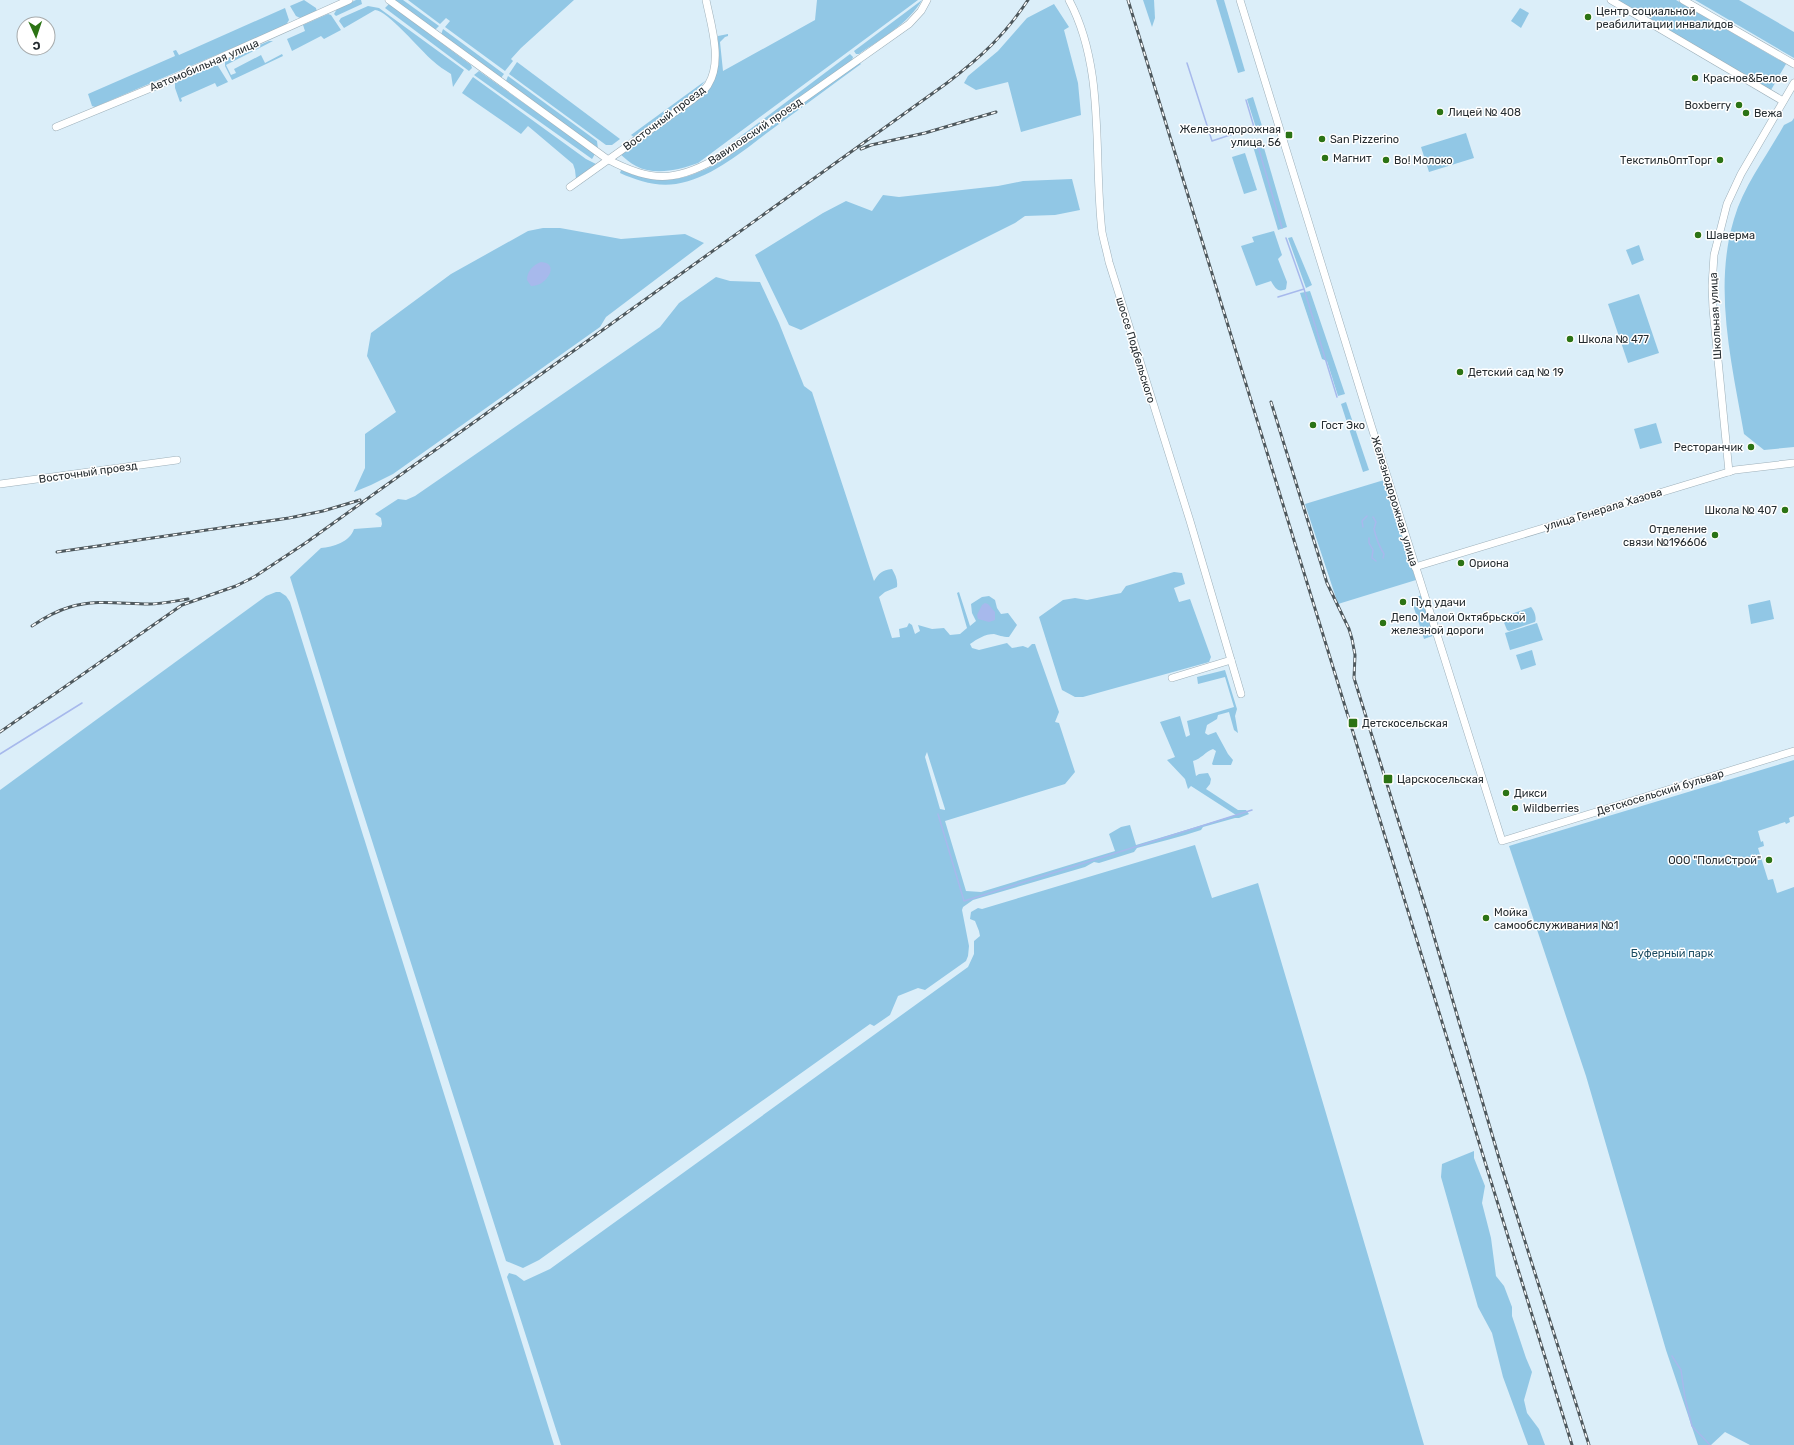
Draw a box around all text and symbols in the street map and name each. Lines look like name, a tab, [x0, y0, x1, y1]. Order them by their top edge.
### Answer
place label: Центр социальной реабилитации инвалидов	[1596, 5, 1733, 31]
marker: Центр социальной реабилитации инвалидов	[1583, 12, 1593, 22]
north arrow	[16, 16, 56, 56]
street label: Автомобильная улица	[148, 37, 261, 94]
text: С	[32, 39, 41, 52]
place label: Красное&Белое	[1703, 72, 1788, 85]
marker: Красное&Белое	[1690, 73, 1700, 83]
street label: Восточный проезд	[621, 83, 708, 153]
street label: Вавиловский проезд	[706, 95, 805, 168]
place label: Boxberry	[1684, 99, 1731, 112]
marker: Boxberry	[1734, 100, 1744, 110]
place label: Лицей № 408	[1448, 106, 1521, 119]
marker: Лицей № 408	[1435, 107, 1445, 117]
place label: Вежа	[1754, 107, 1782, 120]
marker: Вежа	[1741, 108, 1751, 118]
place label: Железнодорожная улица, 56	[1179, 123, 1281, 149]
marker: Железнодорожная улица, 56	[1284, 130, 1294, 140]
place label: San Pizzerino	[1330, 133, 1399, 146]
marker: San Pizzerino	[1317, 134, 1327, 144]
place label: Магнит	[1333, 152, 1372, 165]
marker: Магнит	[1320, 153, 1330, 163]
place label: Во! Молоко	[1394, 154, 1453, 167]
place label: ТекстильОптТорг	[1620, 154, 1712, 167]
marker: Во! Молоко	[1381, 155, 1391, 165]
marker: ТекстильОптТорг	[1715, 155, 1725, 165]
place label: Шаверма	[1706, 229, 1755, 242]
marker: Шаверма	[1693, 230, 1703, 240]
street label: Школьная улица	[1707, 272, 1724, 360]
street label: шоссе Подбельского	[1113, 296, 1158, 405]
place label: Школа № 477	[1578, 333, 1649, 346]
marker: Школа № 477	[1565, 334, 1575, 344]
place label: Детский сад № 19	[1468, 366, 1564, 379]
marker: Детский сад № 19	[1455, 367, 1465, 377]
place label: Гост Эко	[1321, 419, 1365, 432]
marker: Гост Эко	[1308, 420, 1318, 430]
street label: Железнодорожная улица	[1368, 434, 1421, 568]
place label: Ресторанчик	[1674, 441, 1743, 454]
marker: Ресторанчик	[1746, 442, 1756, 452]
street label: Восточный проезд	[38, 459, 139, 486]
street label: улица Генерала Хазова	[1543, 485, 1664, 534]
place label: Школа № 407	[1705, 504, 1777, 517]
marker: Школа № 407	[1780, 505, 1790, 515]
place label: Отделение связи №196606	[1623, 523, 1707, 549]
marker: Отделение связи №196606	[1710, 530, 1720, 540]
place label: Ориона	[1469, 557, 1509, 570]
marker: Ориона	[1456, 558, 1466, 568]
place label: Пуд удачи	[1411, 596, 1466, 609]
marker: Пуд удачи	[1398, 597, 1408, 607]
place label: Депо Малой Октябрьской железной дороги	[1391, 611, 1526, 637]
marker: Депо Малой Октябрьской железной дороги	[1378, 618, 1388, 628]
marker: Детскосельская	[1347, 717, 1359, 729]
place label: Детскосельская	[1362, 717, 1448, 730]
street label: Детскосельский бульвар	[1595, 767, 1725, 818]
marker: Царскосельская	[1382, 773, 1394, 785]
place label: Царскосельская	[1397, 773, 1484, 786]
place label: Дикси	[1514, 787, 1547, 800]
marker: Дикси	[1501, 788, 1511, 798]
place label: Wildberries	[1523, 802, 1580, 815]
marker: Wildberries	[1510, 803, 1520, 813]
place label: ООО "ПолиСтрой"	[1668, 854, 1761, 867]
marker: ООО "ПолиСтрой"	[1764, 855, 1774, 865]
place label: Мойка самообслуживания №1	[1494, 906, 1618, 932]
marker: Мойка самообслуживания №1	[1481, 913, 1491, 923]
park label: Буферный парк	[1631, 947, 1713, 960]

